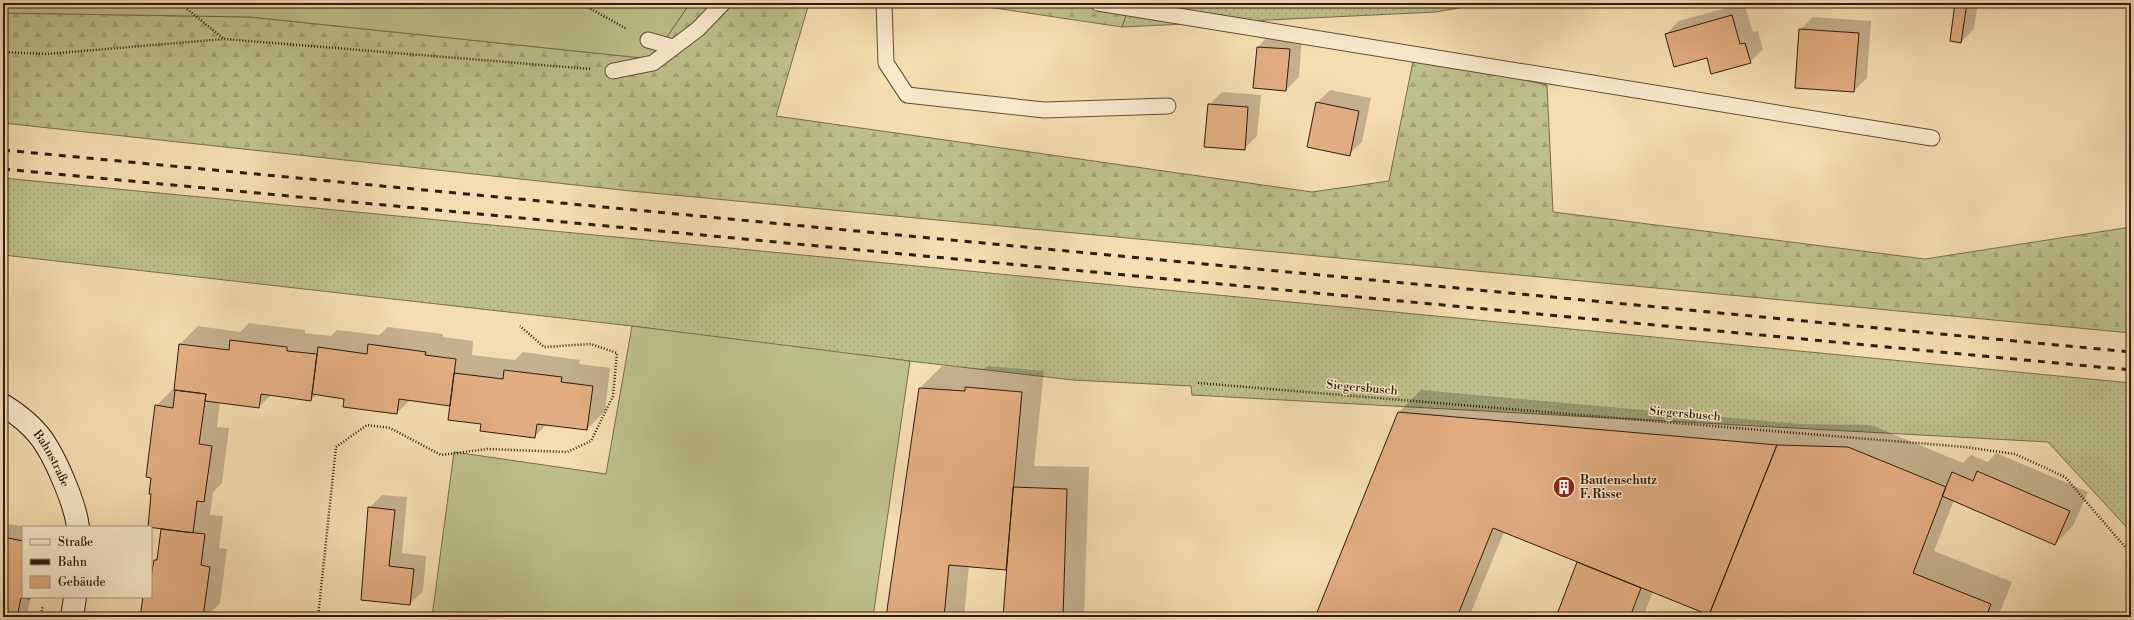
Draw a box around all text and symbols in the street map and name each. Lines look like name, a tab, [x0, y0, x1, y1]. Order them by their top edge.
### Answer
street label: Siegersbusch	[1326, 377, 1398, 399]
street label: Siegersbusch	[1649, 403, 1721, 425]
street label: Bahnstraße	[30, 426, 73, 489]
place label: Bautenschutz F. Risse	[1580, 473, 1657, 502]
building icon: Bautenschutz F. Risse	[1551, 474, 1577, 500]
legend	[22, 526, 152, 598]
text: Straße	[58, 535, 93, 550]
text: Bahn	[57, 555, 87, 570]
text: Gebäude	[58, 575, 106, 590]

